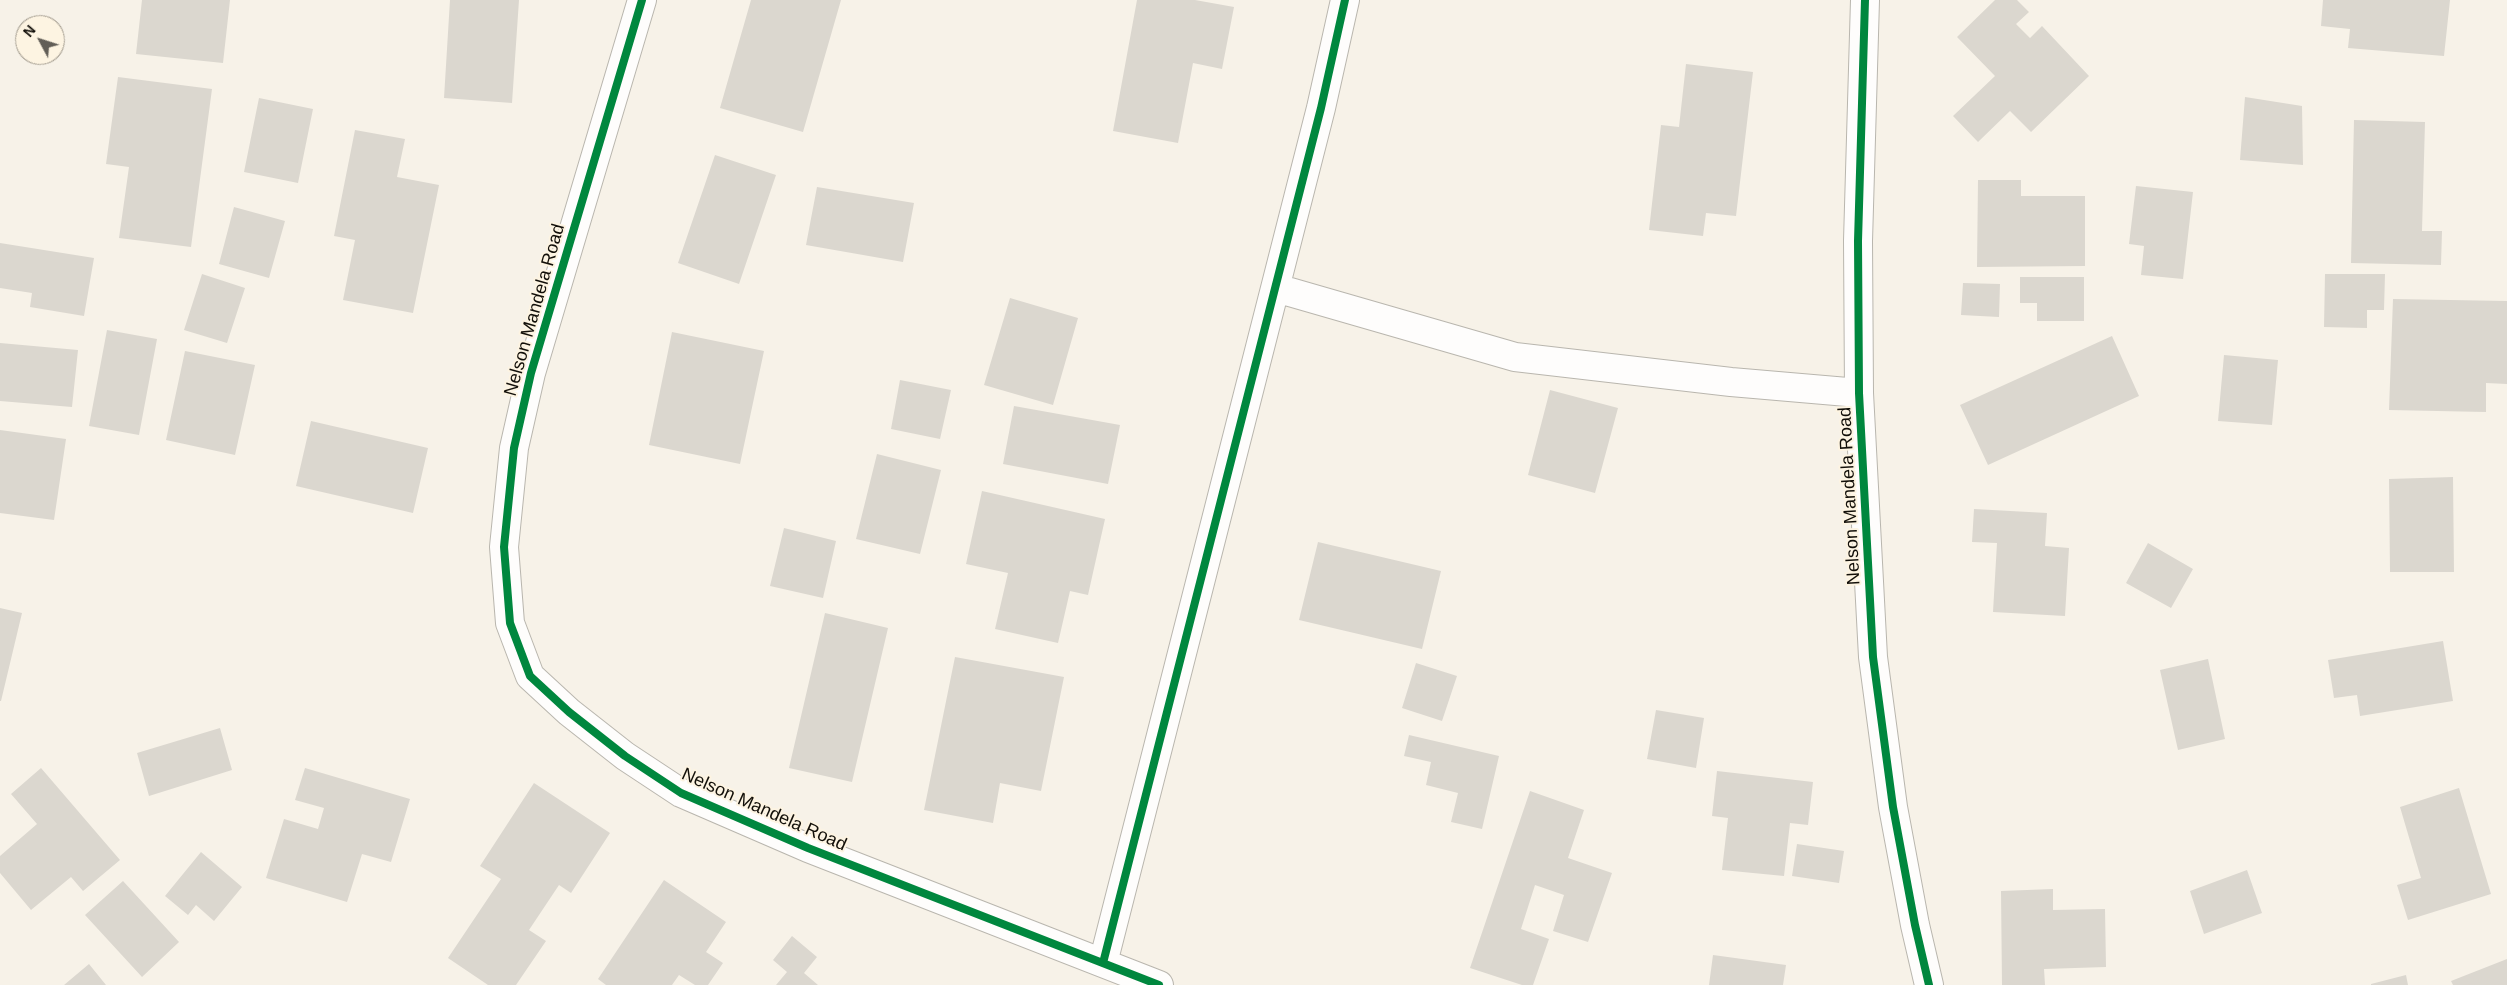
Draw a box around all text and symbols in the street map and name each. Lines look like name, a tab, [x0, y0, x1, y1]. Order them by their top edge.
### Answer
north arrow	[15, 15, 65, 65]
text: N	[20, 22, 39, 40]
street label: Nelson Mandela Road	[500, 221, 570, 399]
street label: Nelson Mandela Road	[1835, 407, 1865, 585]
street label: Nelson Mandela Road	[678, 764, 850, 856]

